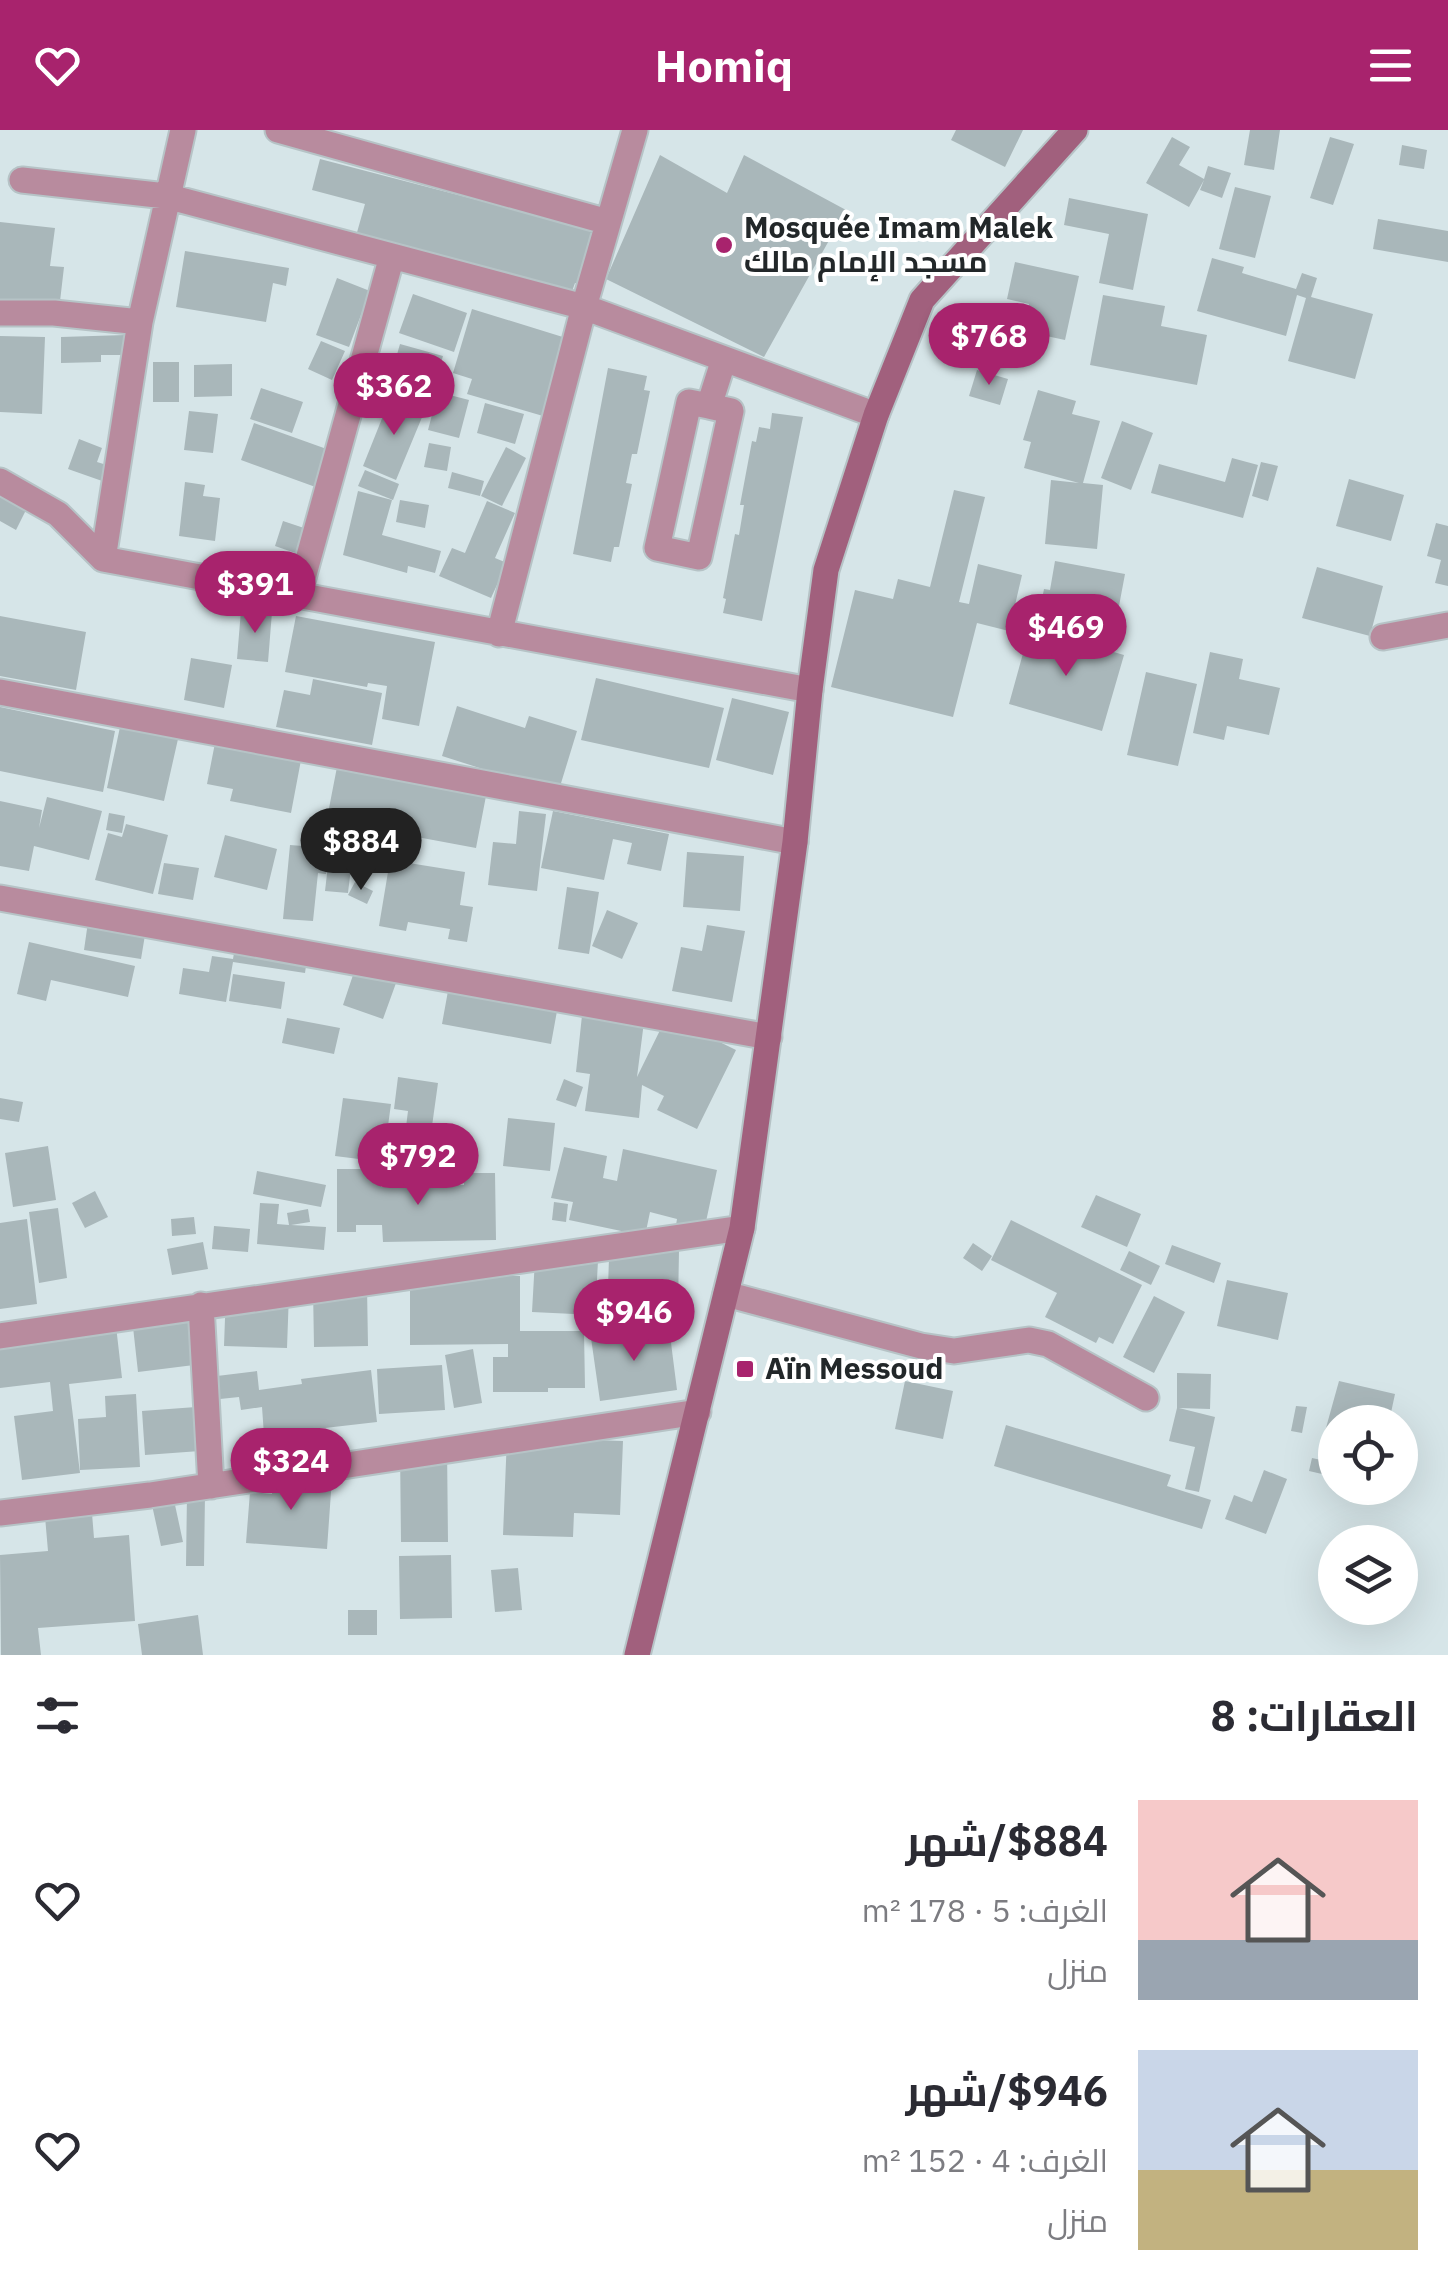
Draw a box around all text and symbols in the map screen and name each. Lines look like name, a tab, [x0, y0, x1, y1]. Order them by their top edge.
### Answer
text: Homiq	[655, 36, 793, 94]
icon: heart	[30, 38, 85, 93]
icon: menu	[1363, 38, 1418, 93]
place label: Mosquée Imam Malek مسجد الإمام مالك	[744, 207, 1054, 282]
marker: Mosquée Imam Malek مسجد الإمام مالك	[713, 234, 735, 256]
pin: $768	[930, 303, 1048, 388]
text: $768	[951, 314, 1027, 356]
pin: $362	[335, 353, 453, 438]
text: $362	[356, 364, 432, 406]
pin: $391	[196, 551, 314, 636]
text: $391	[217, 562, 293, 604]
pin: $469	[1007, 594, 1125, 679]
text: $469	[1028, 605, 1104, 647]
pin: $884	[302, 808, 420, 893]
text: $884	[323, 819, 399, 861]
pin: $792	[359, 1123, 477, 1208]
text: $792	[380, 1134, 456, 1176]
pin: $946	[575, 1279, 693, 1364]
text: $946	[596, 1290, 672, 1332]
place label: Aïn Messoud	[765, 1348, 944, 1387]
marker: Aïn Messoud	[734, 1358, 756, 1380]
map controls	[1318, 1405, 1418, 1625]
button: locate	[1318, 1405, 1418, 1505]
pin: $324	[232, 1428, 350, 1513]
text: $324	[253, 1439, 329, 1481]
button: layers	[1318, 1525, 1418, 1625]
icon: filters	[30, 1688, 85, 1743]
text: العقارات: 8	[1211, 1688, 1418, 1743]
text: $884/شهر	[906, 1813, 1108, 1868]
icon: home	[1218, 1840, 1338, 1960]
icon: heart	[30, 1873, 85, 1928]
text: الغرف: 5 · 178 m²	[862, 1889, 1108, 1931]
text: منزل	[1047, 1949, 1108, 1991]
text: $946/شهر	[906, 2063, 1108, 2118]
icon: home	[1218, 2090, 1338, 2210]
icon: heart	[30, 2123, 85, 2178]
text: الغرف: 4 · 152 m²	[862, 2139, 1108, 2181]
text: منزل	[1047, 2199, 1108, 2241]

